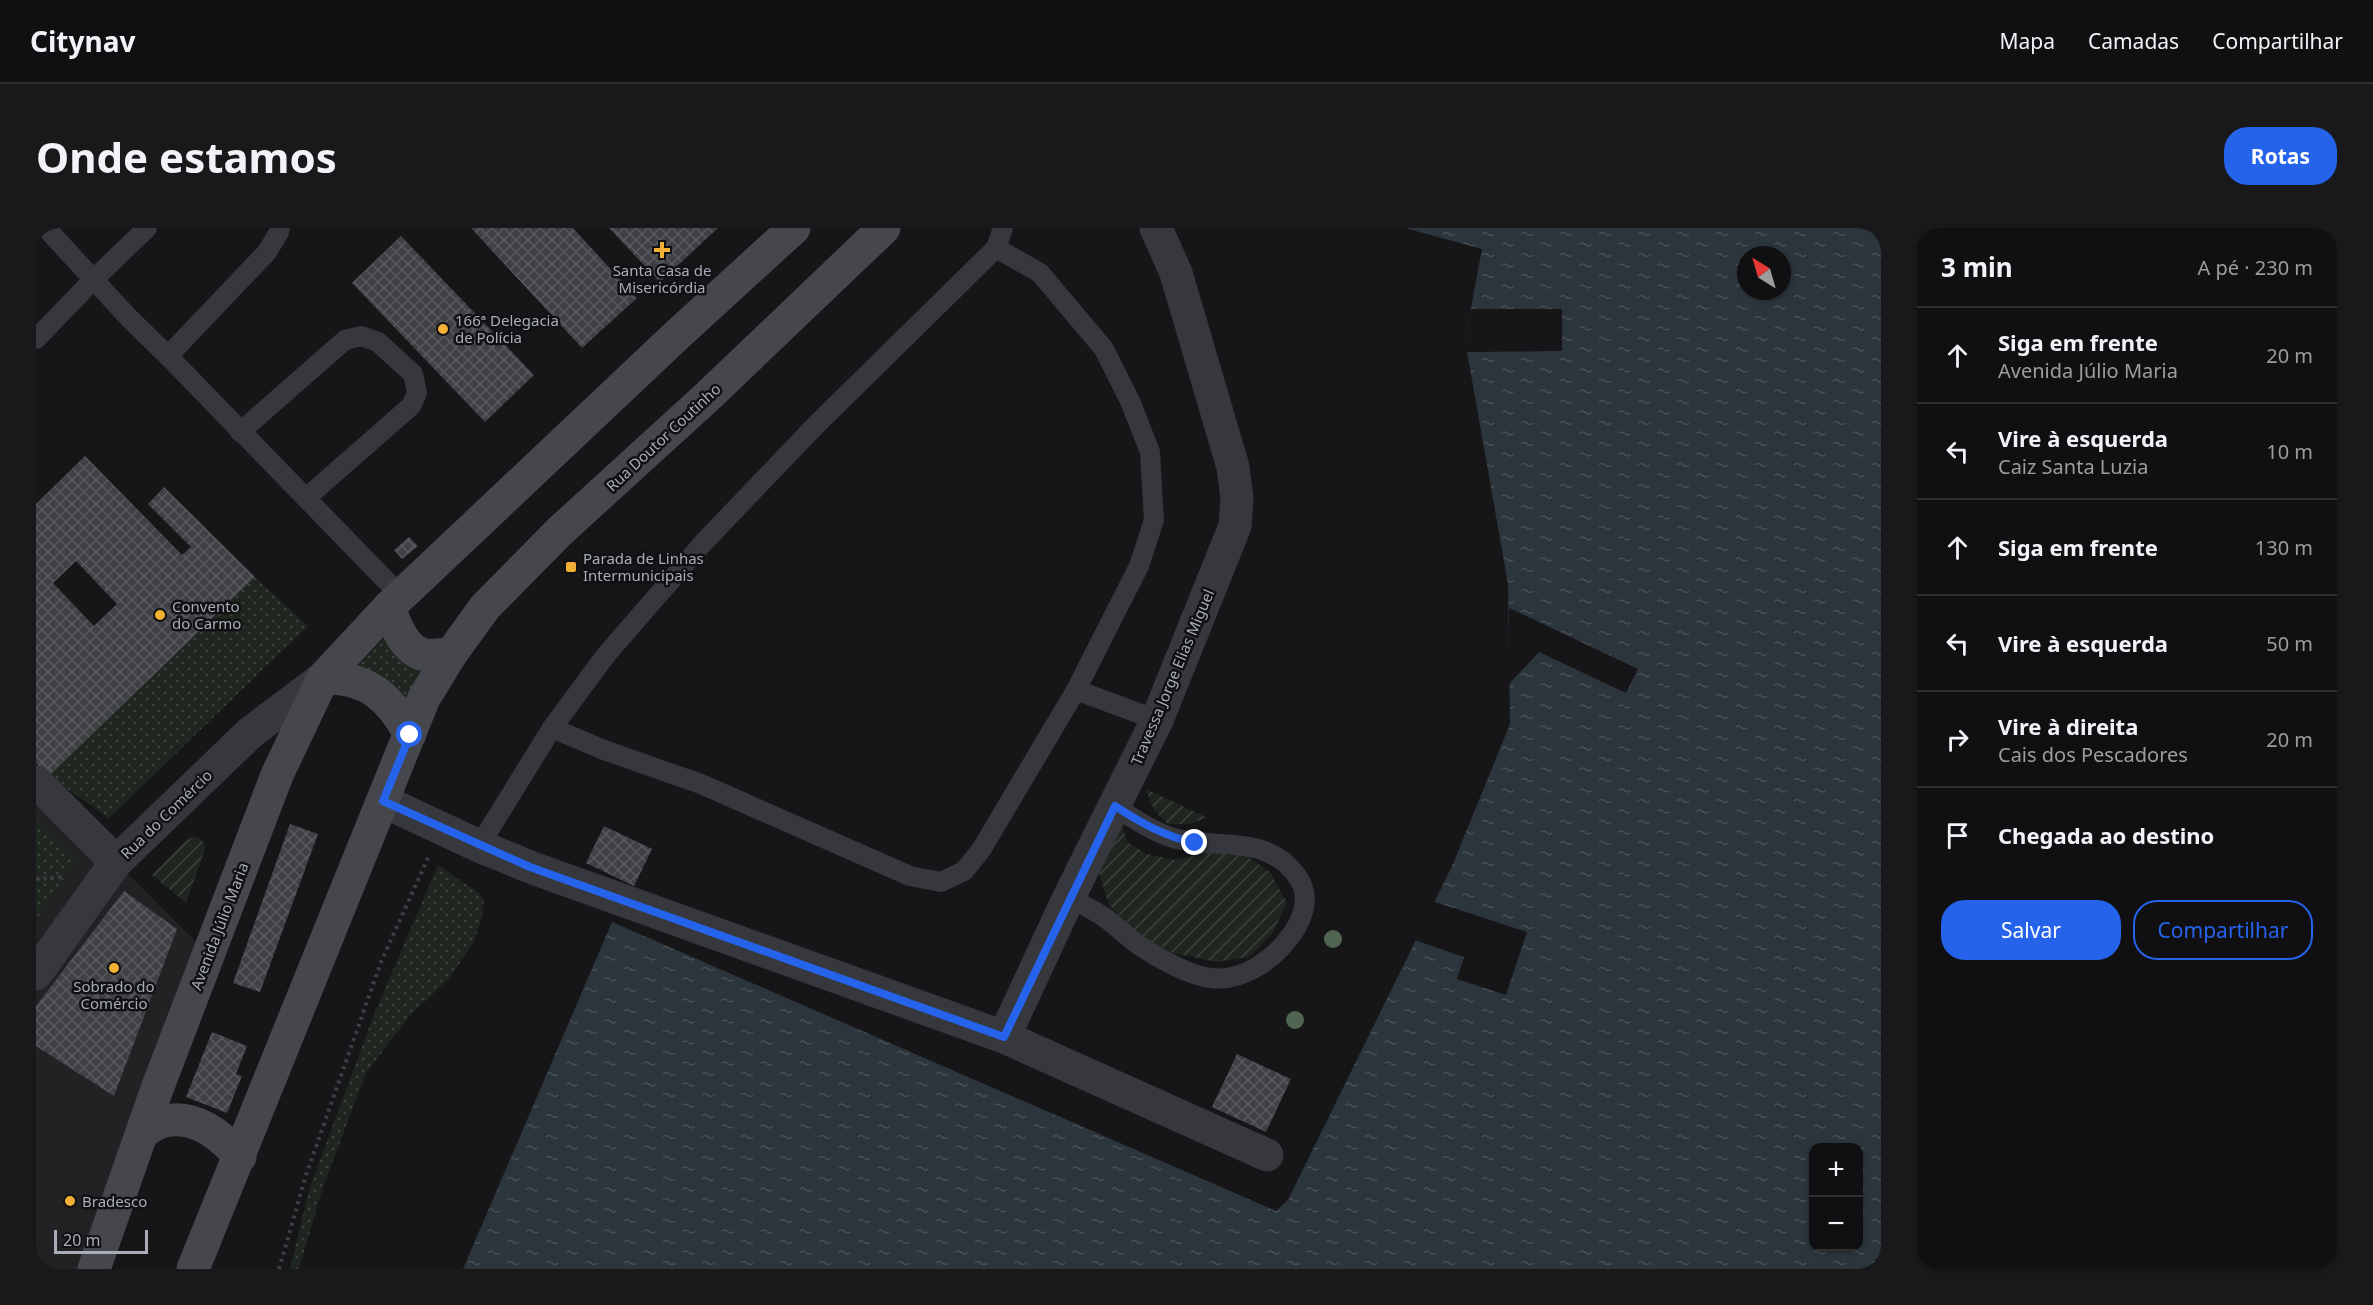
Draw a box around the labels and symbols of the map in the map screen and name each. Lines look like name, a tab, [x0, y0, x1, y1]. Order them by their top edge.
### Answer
marker: Santa Casa de Misericórdia	[653, 241, 671, 259]
north arrow	[1737, 246, 1791, 300]
place label: Santa Casa de Misericórdia	[613, 260, 711, 297]
place label: 166ª Delegacia de Polícia	[455, 310, 559, 347]
marker: 166ª Delegacia de Polícia	[436, 322, 450, 336]
street label: Rua Doutor Coutinho	[601, 379, 725, 495]
place label: Parada de Linhas Intermunicipais	[583, 548, 704, 585]
marker: Parada de Linhas Intermunicipais	[564, 560, 578, 574]
street label: Travessa Jorge Elias Miguel	[1126, 586, 1218, 768]
place label: Convento do Carmo	[172, 596, 241, 633]
marker: Convento do Carmo	[153, 608, 167, 622]
route start	[396, 721, 422, 747]
street label: Rua do Comércio	[116, 765, 216, 863]
route end	[1181, 829, 1207, 855]
street label: Avenida Júlio Maria	[185, 859, 253, 993]
marker: Sobrado do Comércio	[107, 961, 121, 975]
place label: Sobrado do Comércio	[73, 976, 155, 1013]
place label: Bradesco	[82, 1191, 147, 1211]
marker: Bradesco	[63, 1194, 77, 1208]
scale bar	[54, 1227, 148, 1254]

